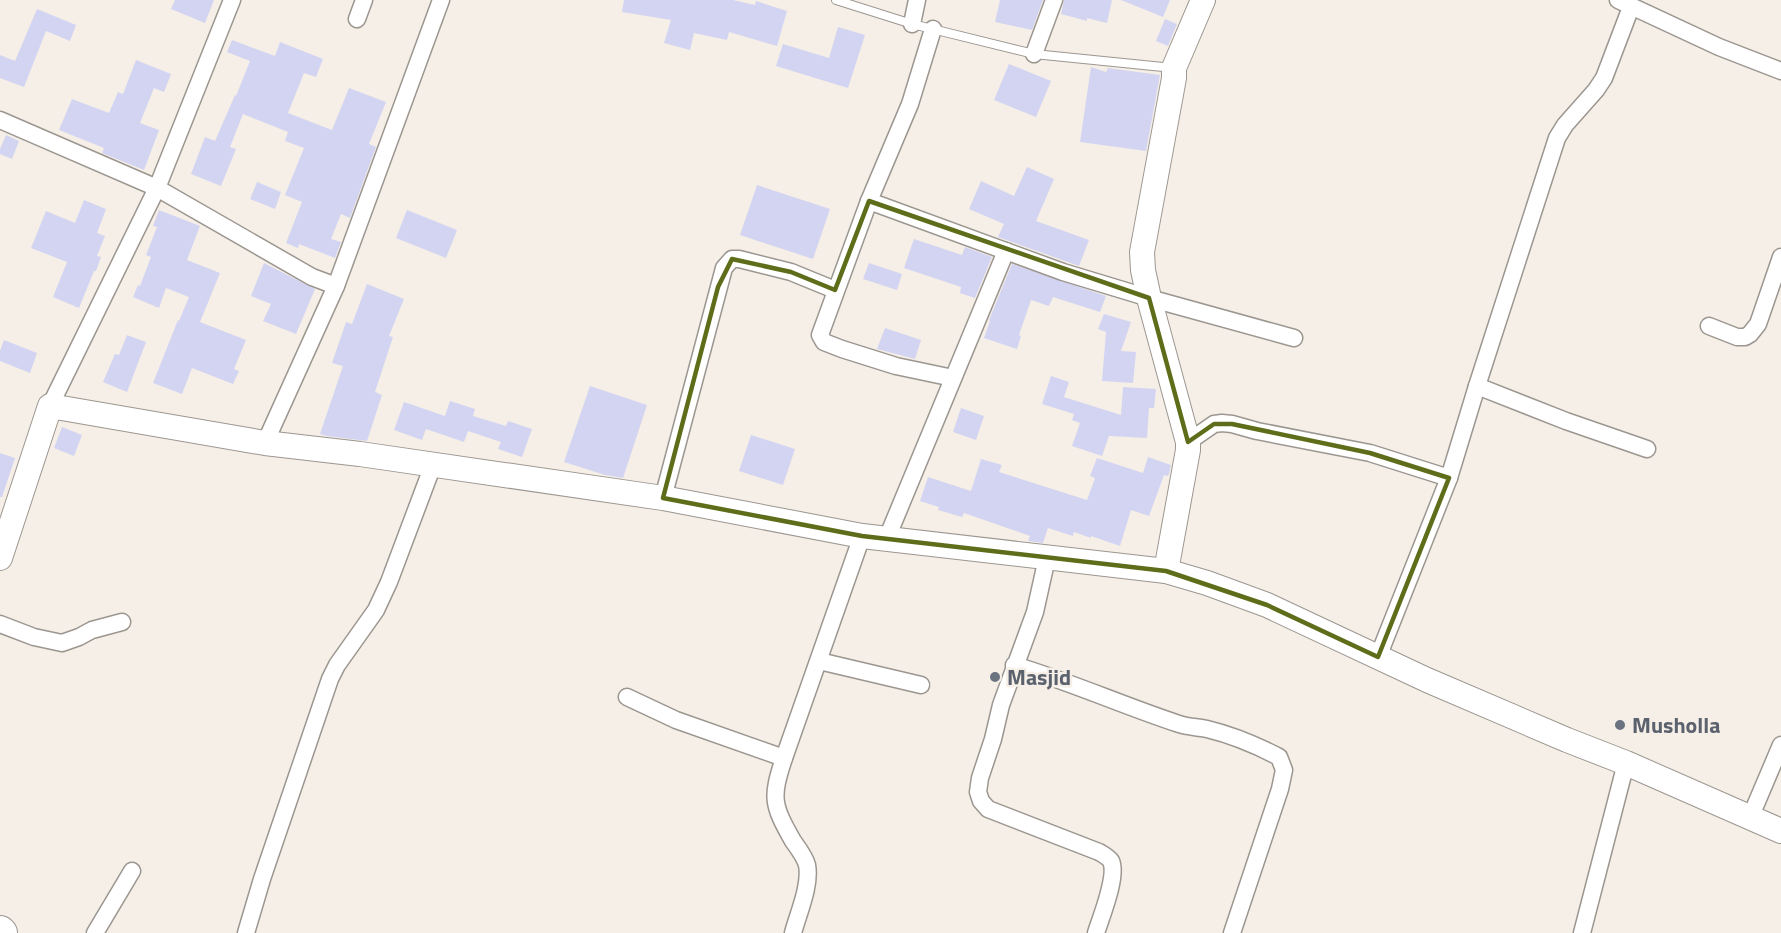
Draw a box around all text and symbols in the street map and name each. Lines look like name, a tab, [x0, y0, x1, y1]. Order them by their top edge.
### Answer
place label: Masjid	[1007, 660, 1071, 694]
marker: Masjid	[988, 670, 1002, 684]
place label: Musholla	[1632, 708, 1720, 742]
marker: Musholla	[1613, 718, 1627, 732]

